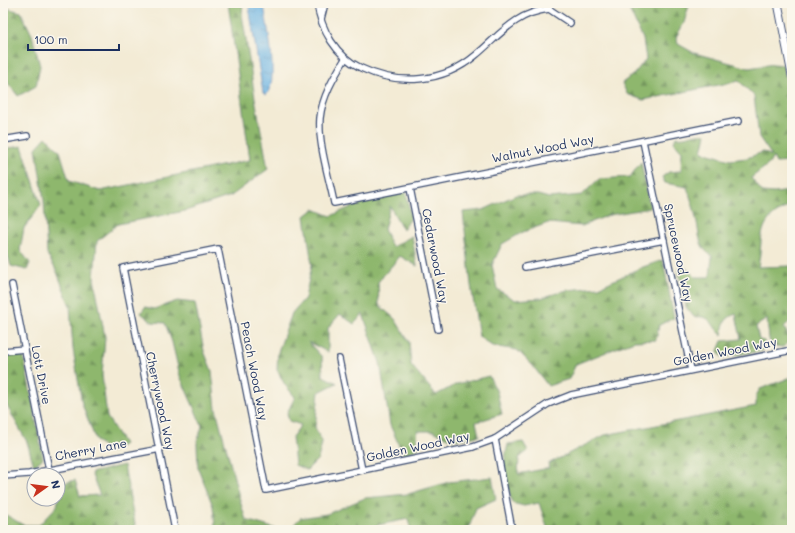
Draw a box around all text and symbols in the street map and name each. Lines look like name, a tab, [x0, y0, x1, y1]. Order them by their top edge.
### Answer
scale bar	[28, 26, 119, 52]
text: 100 m	[34, 31, 68, 47]
street label: Walnut Wood Way	[490, 130, 595, 166]
street label: Sprucewood Way	[661, 202, 697, 304]
street label: Cedarwood Way	[419, 207, 453, 305]
street label: Peach Wood Way	[238, 320, 272, 422]
street label: Golden Wood Way	[672, 333, 778, 369]
street label: Lott Drive	[28, 344, 56, 406]
street label: Cherrywood Way	[143, 350, 179, 452]
street label: Golden Wood Way	[365, 427, 471, 465]
street label: Cherry Lane	[54, 434, 128, 464]
north arrow	[26, 467, 66, 507]
text: N	[48, 479, 64, 490]

